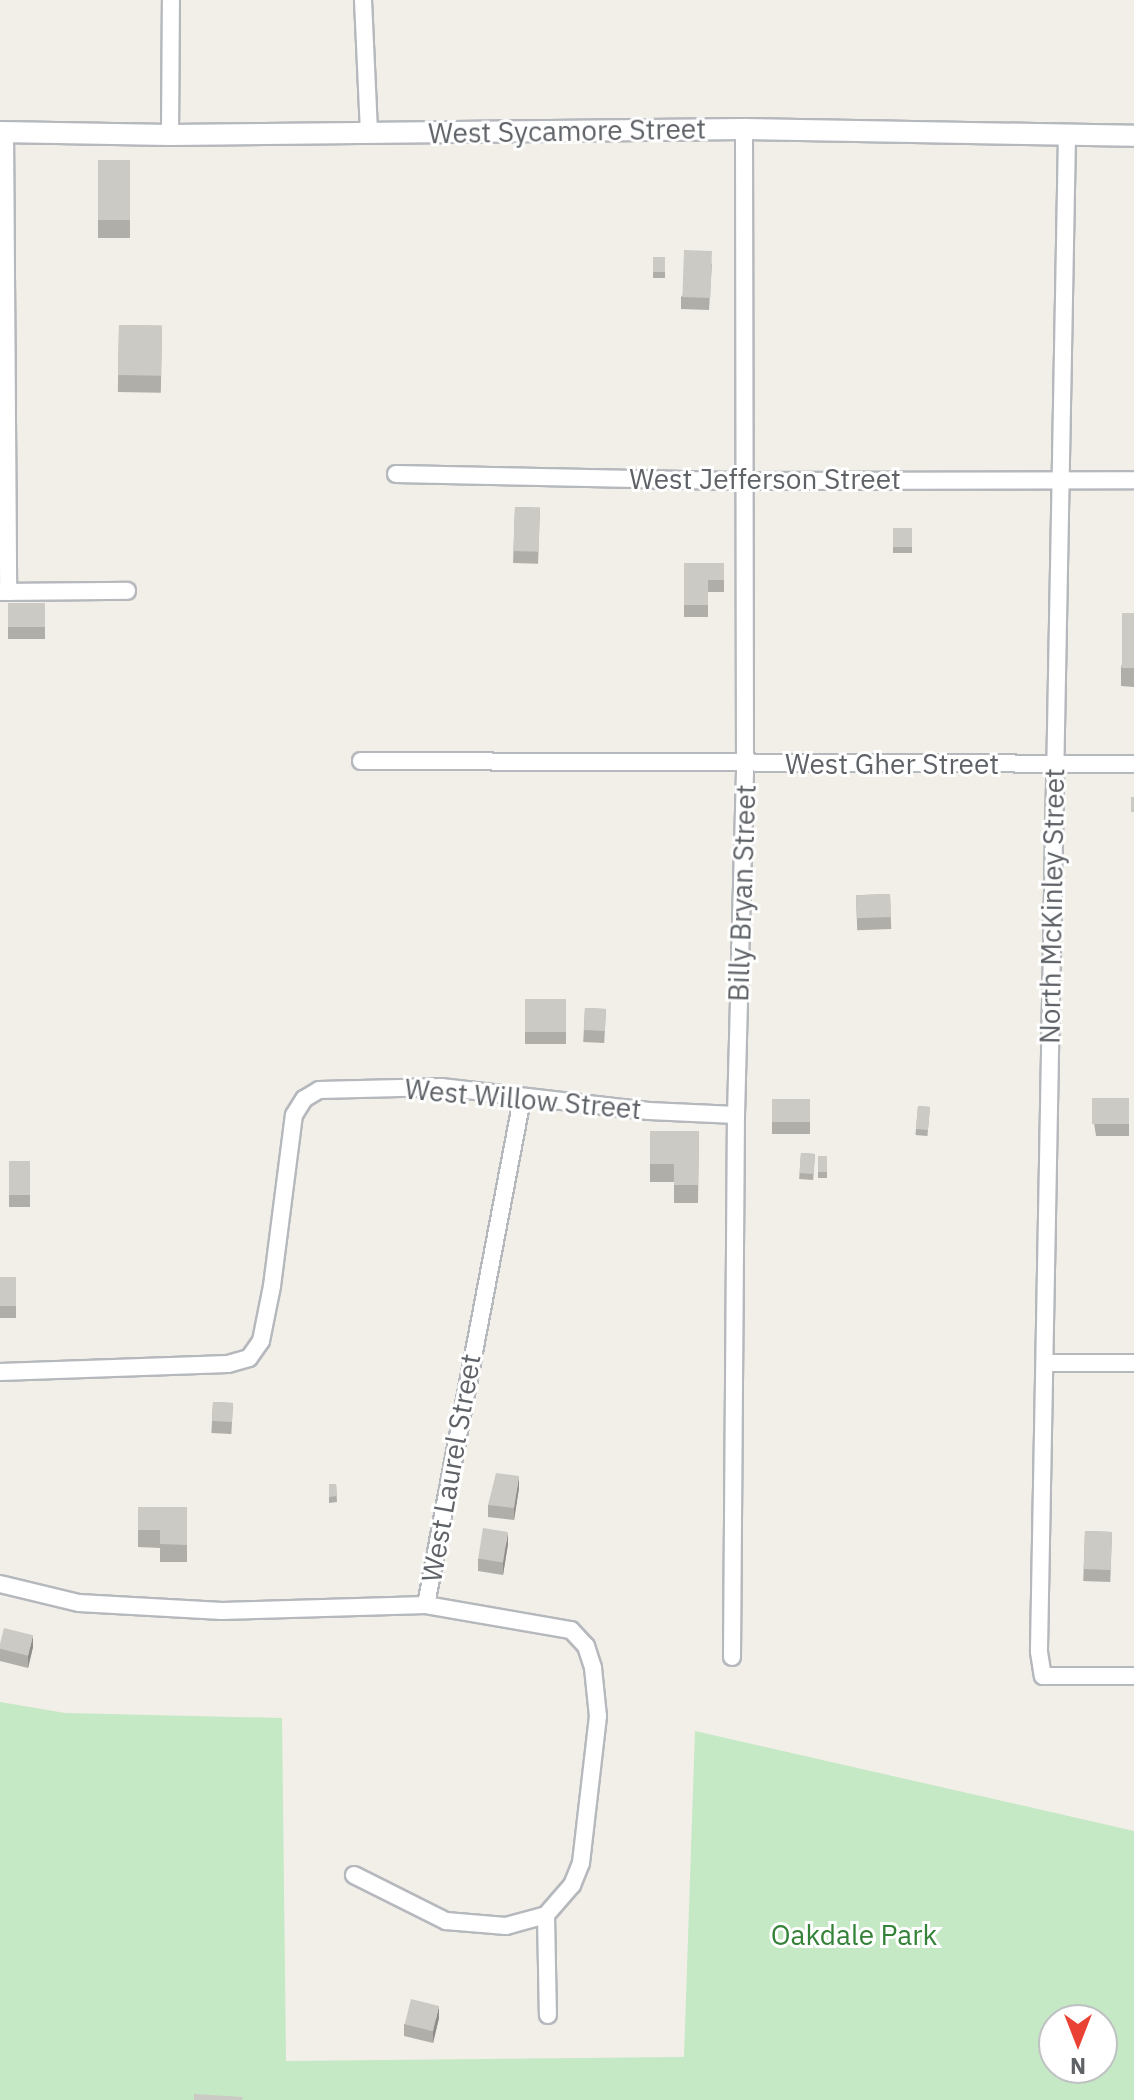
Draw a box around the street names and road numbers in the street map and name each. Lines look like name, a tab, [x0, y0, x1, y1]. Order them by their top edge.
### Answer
street label: West Sycamore Street	[428, 112, 706, 150]
street label: West Jefferson Street	[629, 462, 901, 496]
street label: West Gher Street	[785, 747, 999, 781]
street label: North McKinley Street	[1033, 768, 1071, 1044]
street label: Billy Bryan Street	[721, 784, 763, 1002]
street label: West Willow Street	[403, 1072, 643, 1126]
street label: West Laurel Street	[414, 1351, 488, 1585]

